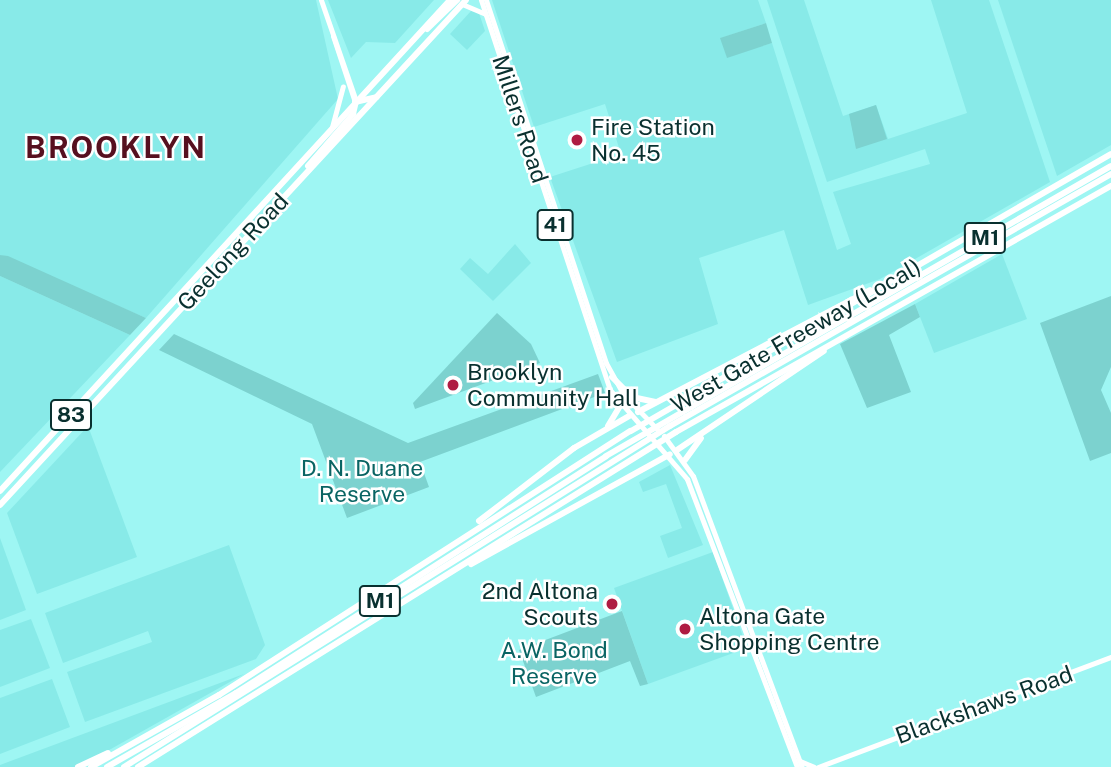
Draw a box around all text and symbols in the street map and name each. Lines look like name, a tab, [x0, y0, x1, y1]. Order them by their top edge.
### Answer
street label: Millers Road	[486, 52, 554, 186]
place label: Fire Station No. 45	[591, 113, 715, 167]
district label: BROOKLYN	[26, 129, 206, 165]
marker: Fire Station No. 45	[569, 132, 585, 148]
street label: Geelong Road	[172, 188, 294, 316]
road number: 41	[536, 208, 574, 243]
road number: M1	[962, 220, 1008, 256]
street label: West Gate Freeway (Local)	[666, 253, 926, 419]
place label: Brooklyn Community Hall	[467, 358, 639, 412]
marker: Brooklyn Community Hall	[445, 377, 461, 393]
road number: 83	[50, 398, 92, 432]
park label: D. N. Duane Reserve	[301, 454, 423, 508]
place label: 2nd Altona Scouts	[482, 577, 598, 631]
road number: M1	[357, 584, 403, 618]
marker: 2nd Altona Scouts	[604, 596, 620, 612]
place label: Altona Gate Shopping Centre	[699, 602, 879, 656]
marker: Altona Gate Shopping Centre	[677, 621, 693, 637]
park label: A.W. Bond Reserve	[500, 636, 608, 690]
street label: Blackshaws Road	[892, 660, 1076, 750]

